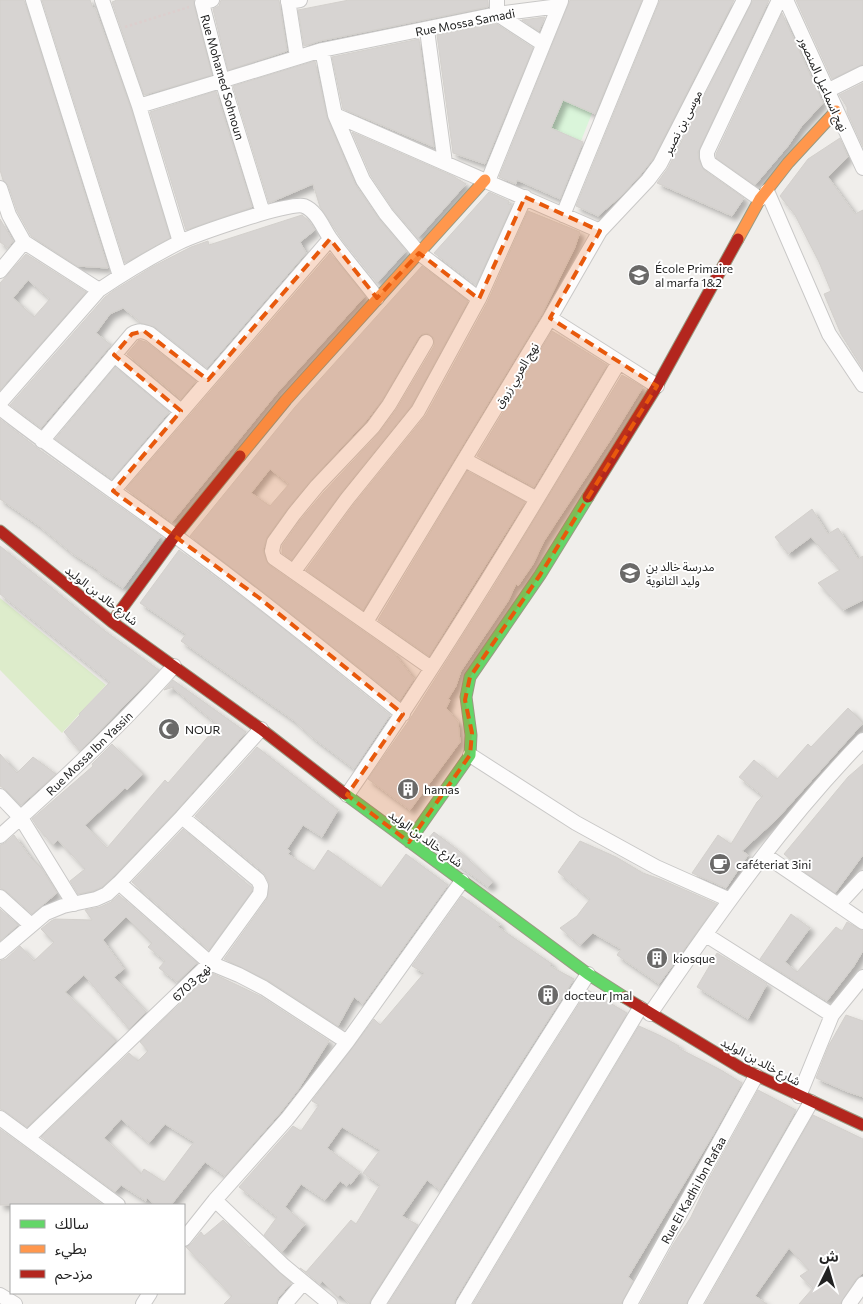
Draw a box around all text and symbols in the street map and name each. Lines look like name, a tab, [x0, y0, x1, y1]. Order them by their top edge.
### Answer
street label: Rue Mossa Samadi	[414, 5, 516, 39]
street label: Rue Mohamed Sohnoun	[198, 13, 248, 141]
street label: نهج اسماعيل المنصور	[794, 34, 851, 135]
street label: موسى بن نصير	[659, 87, 705, 158]
place label: École Primaire al marfa 1&2	[655, 261, 733, 289]
school or university icon: École Primaire al marfa 1&2	[627, 263, 651, 287]
street label: نهج العربي زروق	[491, 340, 544, 412]
place label: مدرسة خالد بن وليد الثانوية	[646, 559, 715, 588]
school or university icon: مدرسة خالد بن وليد الثانوية	[618, 561, 642, 585]
street label: شارع خالد بن الوليد	[61, 562, 141, 630]
street label: Rue Mossa Ibn Yassin	[43, 708, 135, 798]
mosque icon: NOUR	[157, 717, 181, 741]
place label: NOUR	[185, 722, 221, 736]
building icon: hamas	[396, 777, 420, 801]
place label: hamas	[424, 782, 459, 796]
street label: شارع خالد بن الوليد	[385, 806, 466, 872]
cafe icon: caféteriat 3ini	[708, 852, 732, 876]
place label: caféteriat 3ini	[736, 857, 811, 871]
building icon: kiosque	[645, 946, 669, 970]
place label: kiosque	[673, 951, 715, 965]
street label: نهج 6703	[169, 960, 215, 1006]
building icon: docteur Jmal	[536, 983, 560, 1007]
place label: docteur Jmal	[564, 988, 632, 1003]
street label: شارع خالد بن الوليد	[717, 1034, 803, 1090]
street label: Rue El Kadhi Ibn Rafaa	[658, 1134, 728, 1246]
legend	[10, 1204, 185, 1294]
text: سالك	[55, 1214, 89, 1232]
text: بطيء	[55, 1239, 87, 1260]
north arrow	[803, 1244, 853, 1294]
text: ش	[819, 1246, 839, 1265]
text: مزدحم	[55, 1264, 93, 1285]

